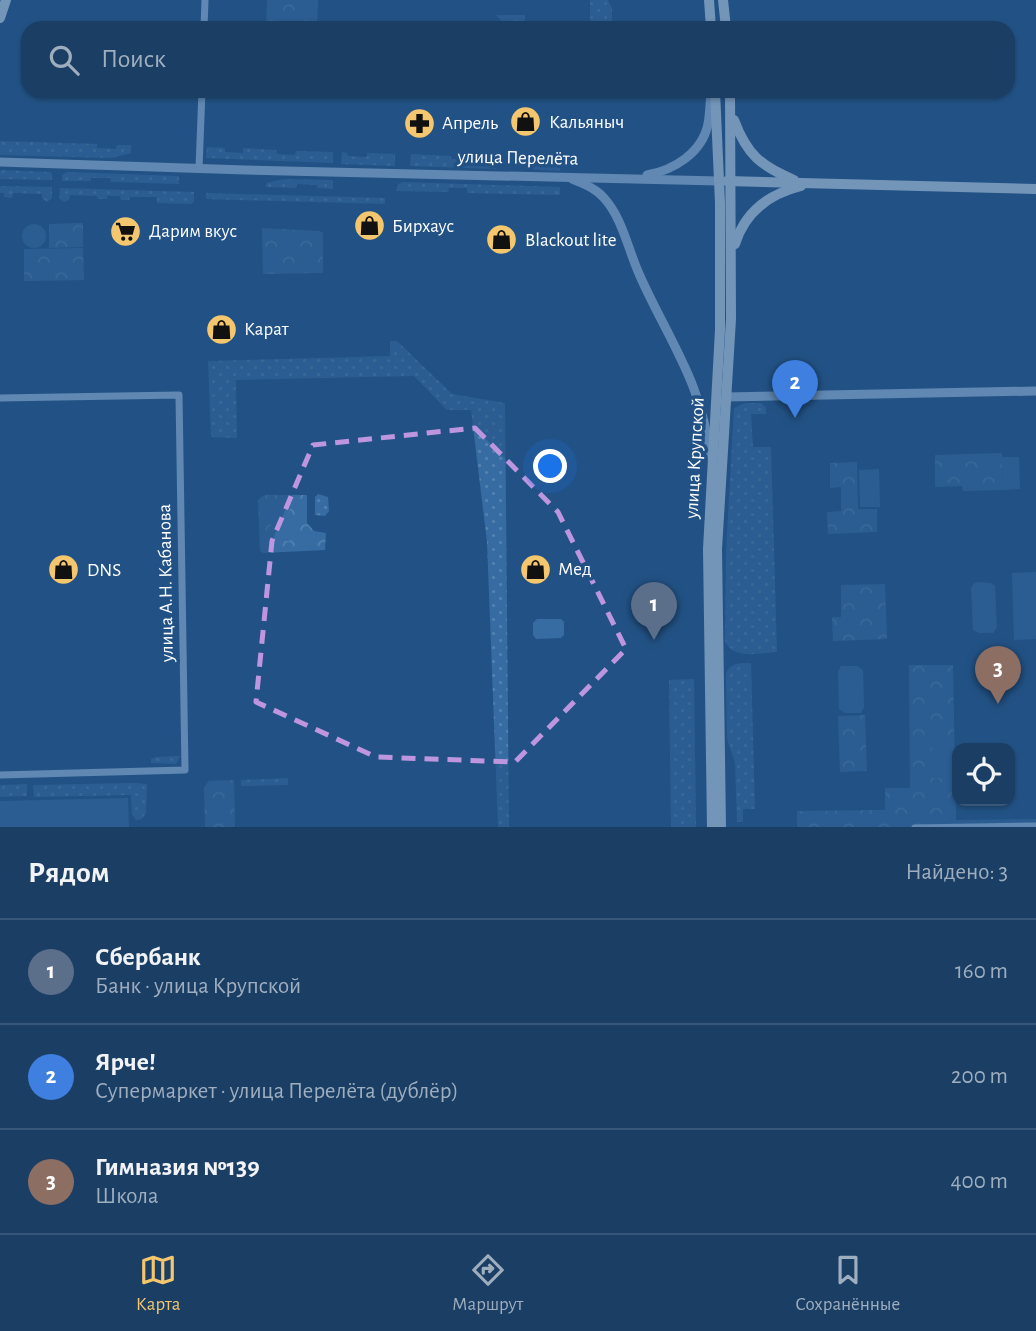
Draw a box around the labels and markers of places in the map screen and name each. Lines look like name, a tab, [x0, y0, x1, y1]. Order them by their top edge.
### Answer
shop icon: Кальяныч	[509, 105, 543, 139]
pharmacy icon: Апрель	[402, 106, 436, 140]
place label: Кальяныч	[549, 113, 624, 132]
place label: Апрель	[442, 114, 498, 133]
shop icon: Бирхаус	[352, 209, 386, 243]
supermarket icon: Дарим вкус	[109, 214, 143, 248]
place label: Бирхаус	[392, 217, 454, 236]
place label: Дарим вкус	[149, 222, 237, 241]
shop icon: Blackout lite	[485, 223, 519, 257]
place label: Blackout lite	[525, 231, 616, 250]
shop icon: Карат	[204, 312, 238, 346]
place label: Карат	[244, 320, 289, 339]
pin: 2	[772, 360, 818, 418]
shop icon: Мед	[518, 552, 552, 586]
shop icon: DNS	[47, 553, 81, 587]
place label: Мед	[558, 560, 592, 579]
place label: DNS	[87, 561, 121, 580]
pin: 1	[631, 582, 677, 640]
pin: 3	[975, 646, 1021, 704]

